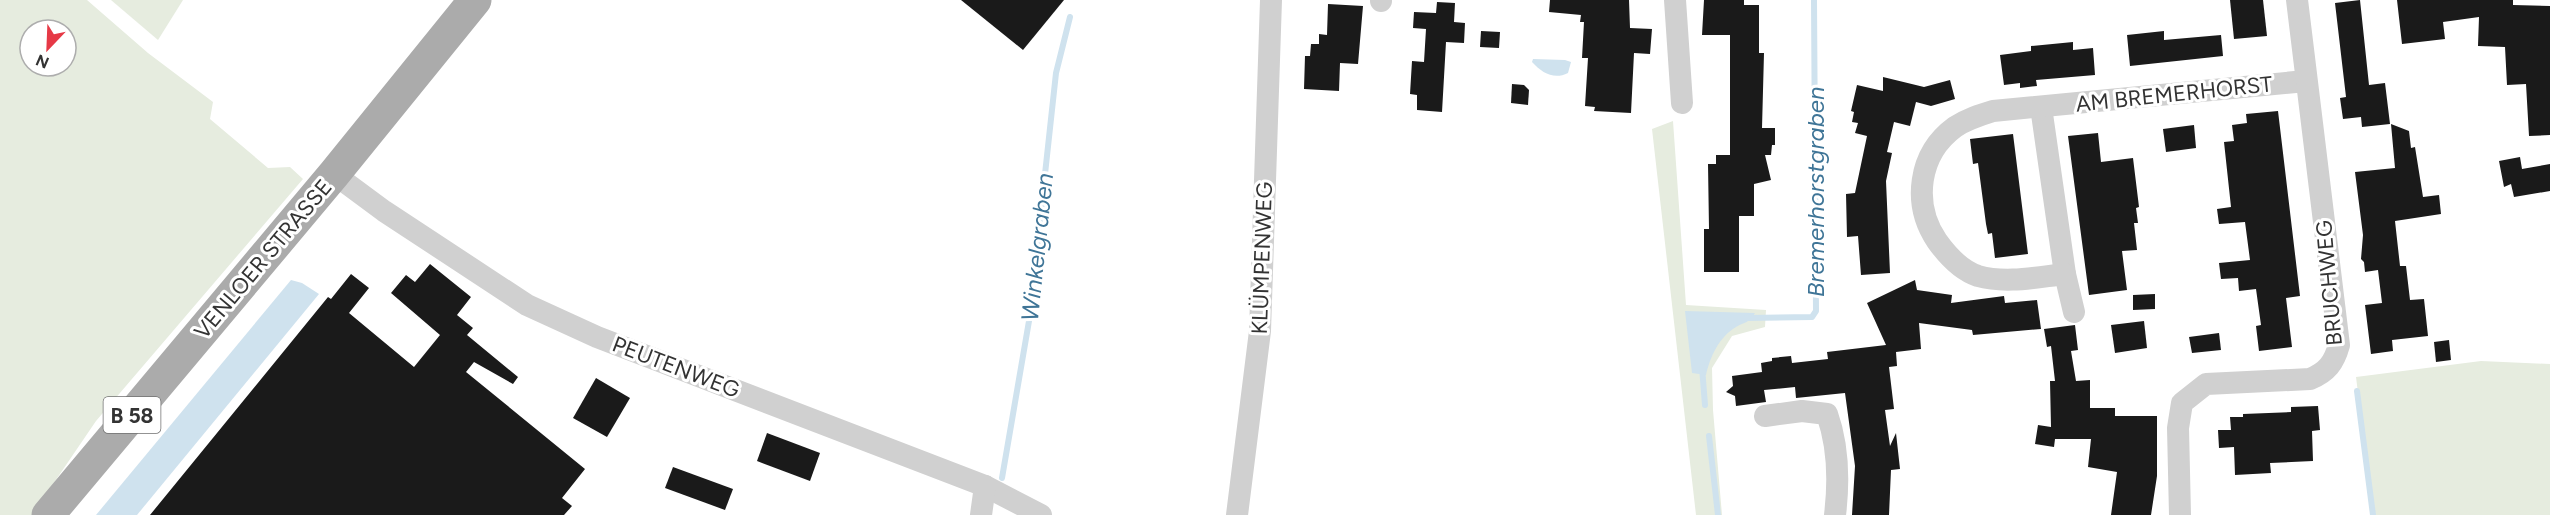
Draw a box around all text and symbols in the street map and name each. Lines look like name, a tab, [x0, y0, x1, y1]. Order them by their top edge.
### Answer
north arrow	[18, 18, 78, 78]
text: N	[33, 50, 52, 73]
street label: AM BREMERHORST	[2074, 70, 2274, 118]
water label: Bremerhorstgraben	[1801, 87, 1830, 297]
water label: Winkelgraben	[1015, 171, 1059, 323]
street label: VENLOER STRASSE	[188, 174, 338, 344]
street label: KLÜMPENWEG	[1246, 181, 1278, 335]
street label: BRUCHWEG	[2310, 219, 2348, 347]
street label: PEUTENWEG	[609, 330, 743, 404]
road number: B 58	[104, 397, 160, 433]

